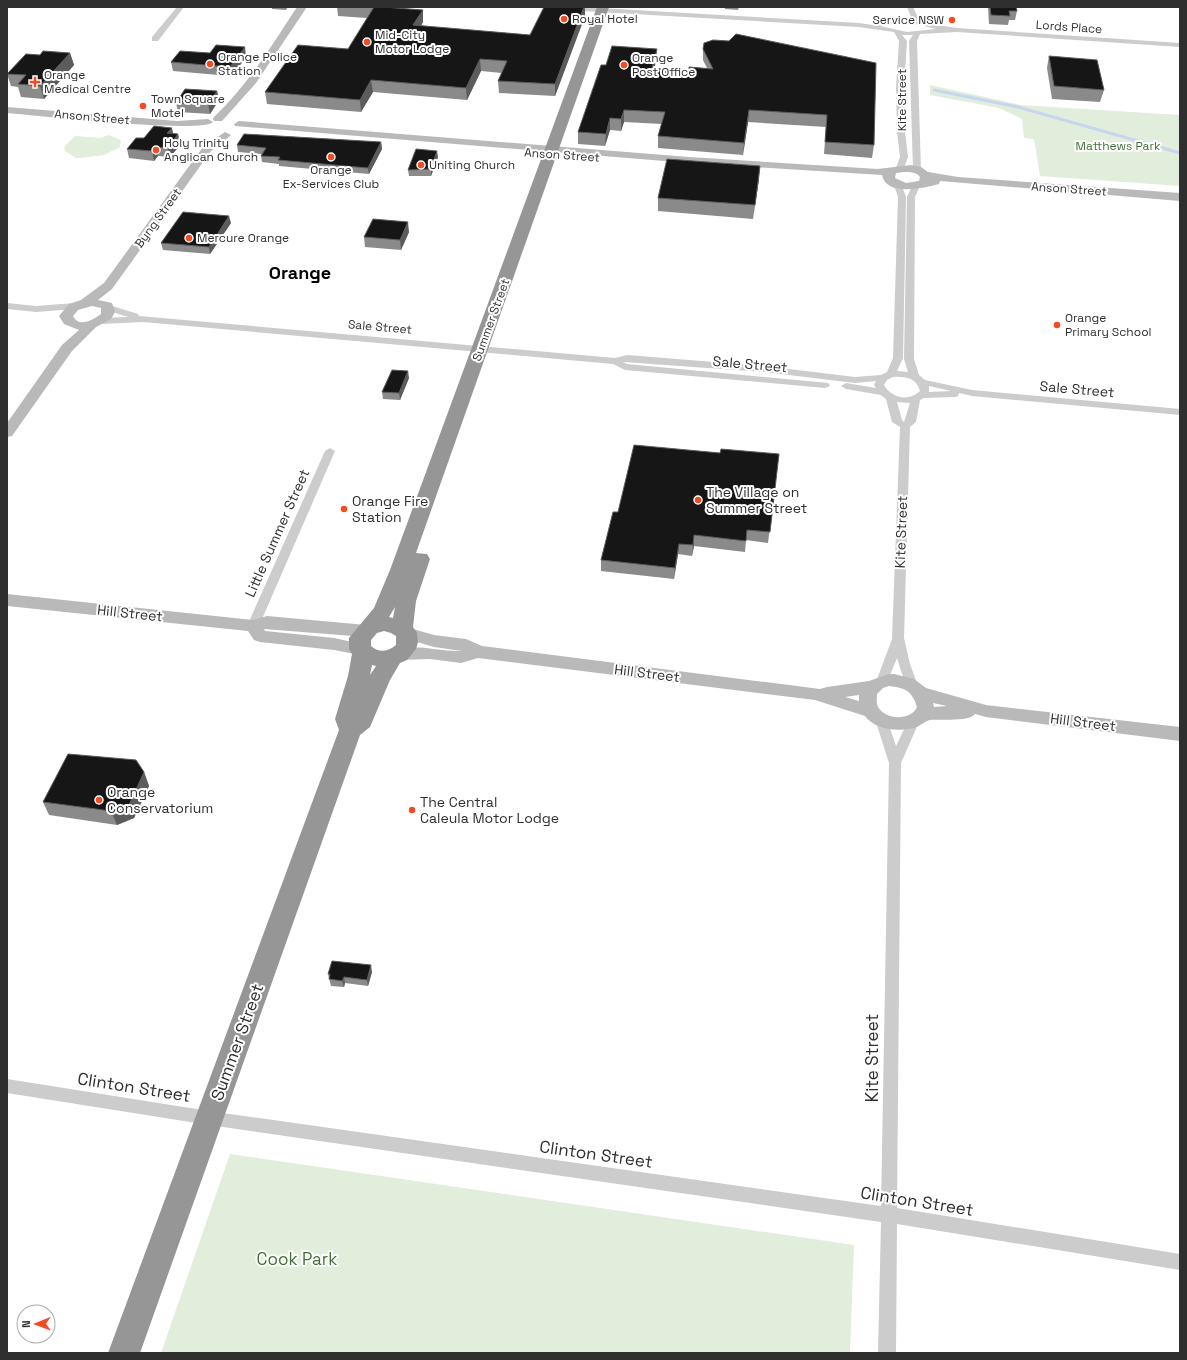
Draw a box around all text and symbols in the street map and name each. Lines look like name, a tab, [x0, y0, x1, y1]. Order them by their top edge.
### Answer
place label: Royal Hotel	[572, 11, 638, 27]
place label: Service NSW	[872, 12, 944, 28]
marker: Royal Hotel	[559, 14, 569, 24]
marker: Service NSW	[947, 15, 957, 25]
street label: Lords Place	[1035, 17, 1103, 37]
place label: Mid-City Motor Lodge	[375, 27, 449, 57]
marker: Mid-City Motor Lodge	[362, 37, 372, 47]
place label: Orange Police Station	[218, 49, 297, 79]
place label: Orange Post Office	[632, 50, 695, 80]
marker: Orange Police Station	[205, 59, 215, 69]
marker: Orange Post Office	[619, 60, 629, 70]
place label: Orange Medical Centre	[44, 67, 131, 97]
street label: Kite Street	[894, 69, 910, 131]
marker: Orange Medical Centre	[29, 76, 41, 88]
place label: Town Square Motel	[151, 91, 225, 121]
marker: Town Square Motel	[138, 101, 148, 111]
street label: Anson Street	[54, 106, 130, 128]
place label: Holy Trinity Anglican Church	[164, 135, 258, 165]
park label: Matthews Park	[1076, 138, 1161, 154]
street label: Anson Street	[524, 144, 600, 166]
marker: Holy Trinity Anglican Church	[151, 145, 161, 155]
marker: Orange Ex-Services Club	[326, 152, 336, 162]
place label: Uniting Church	[429, 157, 515, 173]
marker: Uniting Church	[416, 160, 426, 170]
place label: Orange Ex-Services Club	[283, 162, 380, 192]
street label: Anson Street	[1031, 178, 1107, 200]
street label: Byng Street	[131, 185, 185, 251]
place label: Mercure Orange	[197, 230, 289, 246]
marker: Mercure Orange	[184, 233, 194, 243]
district label: Orange	[269, 261, 331, 284]
street label: Summer Street	[469, 277, 513, 363]
place label: Orange Primary School	[1065, 310, 1152, 340]
street label: Sale Street	[347, 316, 413, 338]
marker: Orange Primary School	[1052, 320, 1062, 330]
street label: Sale Street	[712, 352, 788, 376]
street label: Sale Street	[1039, 377, 1115, 401]
street label: Little Summer Street	[241, 466, 313, 600]
place label: The Village on Summer Street	[706, 483, 807, 517]
place label: Orange Fire Station	[352, 492, 428, 526]
marker: The Village on Summer Street	[693, 495, 703, 505]
street label: Kite Street	[891, 495, 911, 569]
marker: Orange Fire Station	[339, 504, 349, 514]
street label: Hill Street	[96, 601, 164, 625]
street label: Hill Street	[613, 660, 681, 686]
street label: Hill Street	[1049, 709, 1117, 735]
place label: Orange Conservatorium	[107, 783, 213, 817]
place label: The Central Caleula Motor Lodge	[420, 793, 559, 827]
marker: Orange Conservatorium	[94, 795, 104, 805]
marker: The Central Caleula Motor Lodge	[407, 805, 417, 815]
street label: Summer Street	[206, 980, 268, 1103]
street label: Kite Street	[861, 1014, 883, 1102]
street label: Clinton Street	[76, 1067, 192, 1107]
street label: Clinton Street	[538, 1135, 654, 1173]
street label: Clinton Street	[859, 1181, 975, 1221]
park label: Cook Park	[257, 1248, 337, 1270]
north arrow	[16, 1304, 56, 1344]
text: N	[19, 1320, 33, 1328]

